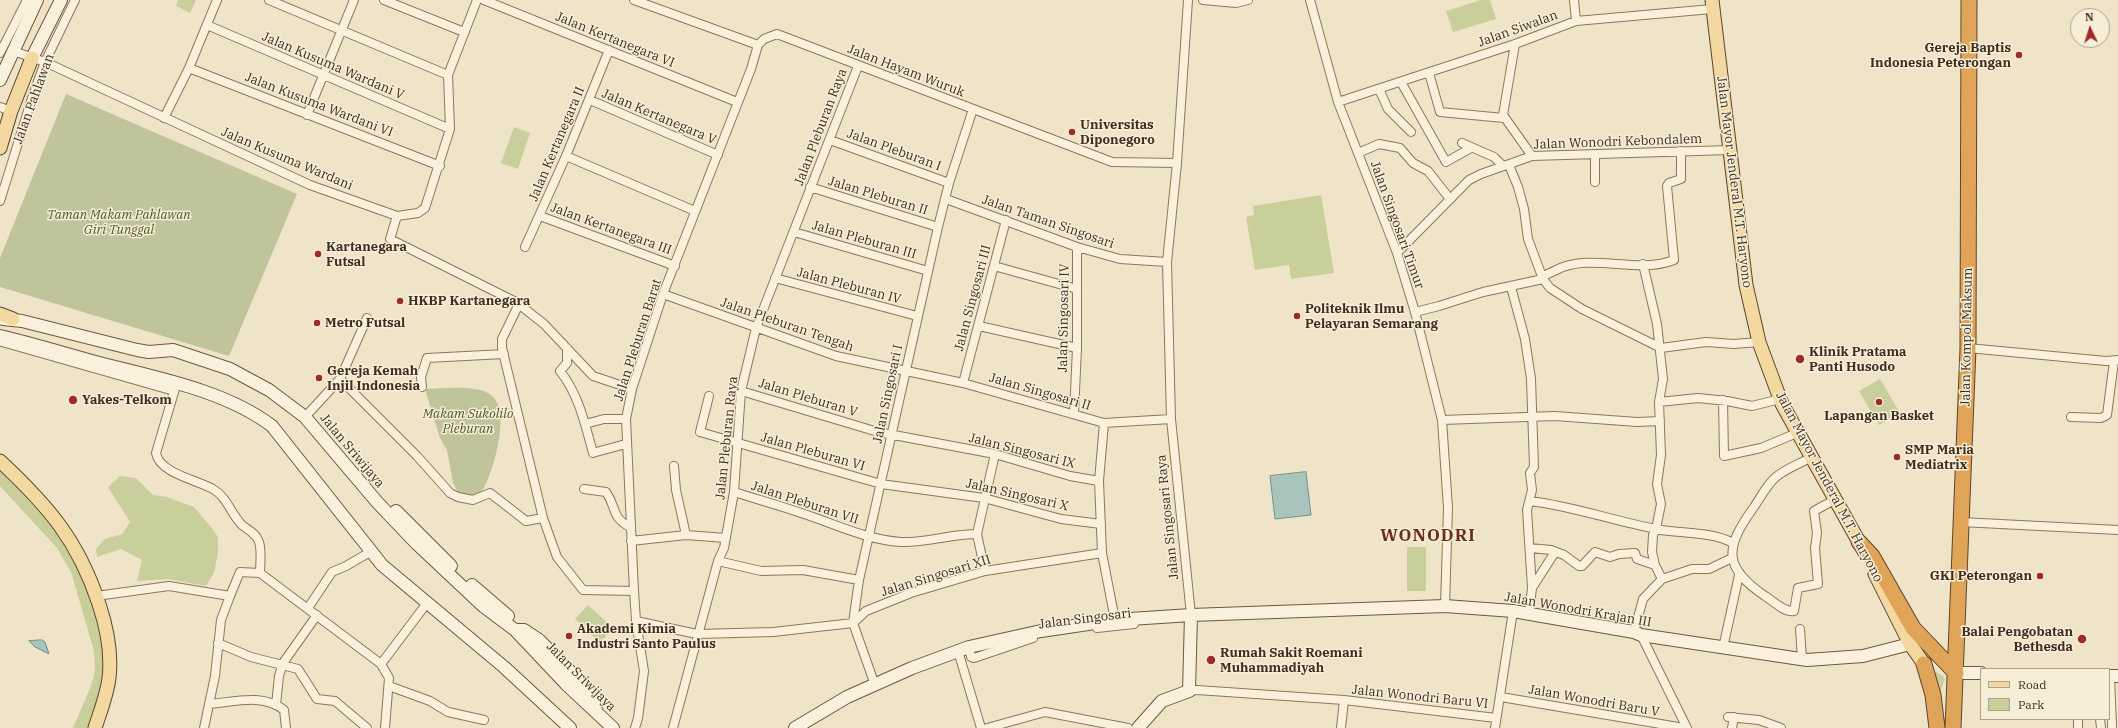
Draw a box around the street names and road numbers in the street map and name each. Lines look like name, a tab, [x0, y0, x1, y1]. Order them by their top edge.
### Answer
street label: Jalan Siwalan	[1476, 7, 1560, 51]
street label: Jalan Kertanegara VI	[553, 9, 677, 71]
street label: Jalan Kusuma Wardani V	[260, 29, 406, 103]
street label: Jalan Hayam Wuruk	[845, 42, 967, 100]
street label: Jalan Pahlawan	[10, 52, 58, 146]
street label: Jalan Pleburan Raya	[792, 66, 850, 188]
street label: Jalan Kusuma Wardani VI	[243, 70, 395, 140]
street label: Jalan Mayor Jenderal M.T. Haryono	[1713, 75, 1755, 289]
street label: Jalan Kertanegara II	[526, 84, 588, 204]
street label: Jalan Kertanegara V	[600, 86, 718, 148]
street label: Jalan Kusuma Wardani	[219, 124, 355, 194]
street label: Jalan Pleburan I	[845, 126, 943, 174]
street label: Jalan Wonodri Kebondalem	[1533, 131, 1703, 153]
street label: Jalan Singosari Timur	[1367, 159, 1427, 291]
street label: Jalan Pleburan II	[826, 173, 930, 219]
street label: Jalan Taman Singosari	[980, 192, 1116, 252]
street label: Jalan Kertanegara III	[548, 200, 674, 258]
street label: Jalan Pleburan III	[810, 218, 918, 262]
street label: Jalan Singosari III	[951, 243, 995, 353]
street label: Jalan Singosari IV	[1055, 263, 1073, 373]
street label: Jalan Pleburan IV	[795, 265, 903, 307]
street label: Jalan Kompol Maksum	[1958, 267, 1976, 407]
street label: Jalan Pleburan Barat	[611, 277, 665, 403]
street label: Jalan Pleburan Tengah	[718, 295, 856, 355]
street label: Jalan Singosari I	[870, 343, 906, 445]
street label: Jalan Singosari II	[987, 370, 1093, 414]
street label: Jalan Pleburan V	[757, 375, 859, 421]
street label: Jalan Pleburan Raya	[713, 376, 741, 500]
street label: Jalan Mayor Jenderal M.T. Haryono	[1772, 389, 1886, 585]
street label: Jalan Sriwijaya	[317, 411, 387, 491]
street label: Jalan Pleburan VI	[759, 430, 867, 474]
street label: Jalan Singosari IX	[967, 430, 1077, 472]
street label: Jalan Singosari Raya	[1154, 454, 1182, 580]
street label: Jalan Singosari X	[964, 476, 1070, 514]
street label: Jalan Pleburan VII	[749, 478, 861, 528]
street label: Jalan Singosari XII	[879, 552, 993, 600]
street label: Jalan Wonodri Krajan III	[1503, 589, 1653, 631]
street label: Jalan Singosari	[1038, 606, 1132, 632]
street label: Jalan Sriwijaya	[543, 639, 619, 715]
street label: Jalan Wonodri Baru VI	[1351, 682, 1489, 712]
street label: Jalan Wonodri Baru V	[1527, 682, 1661, 720]

